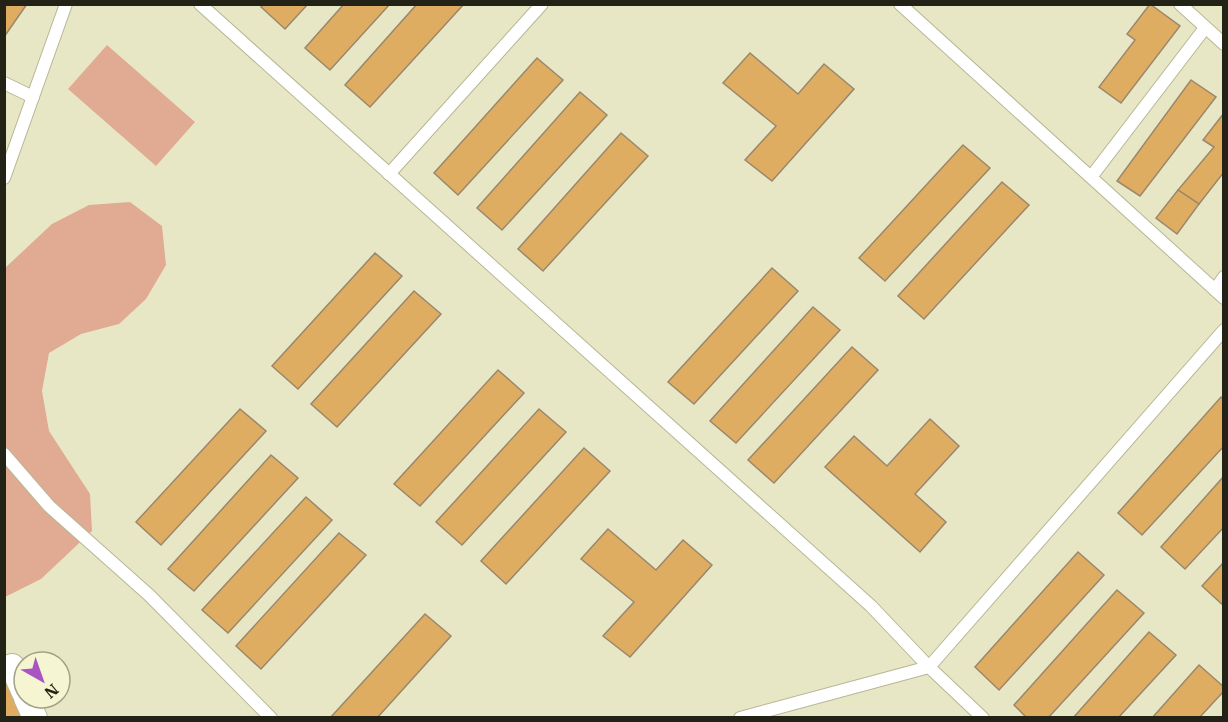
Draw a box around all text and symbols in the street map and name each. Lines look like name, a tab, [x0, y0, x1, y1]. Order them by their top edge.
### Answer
north arrow	[12, 650, 72, 710]
text: N	[40, 680, 63, 703]

